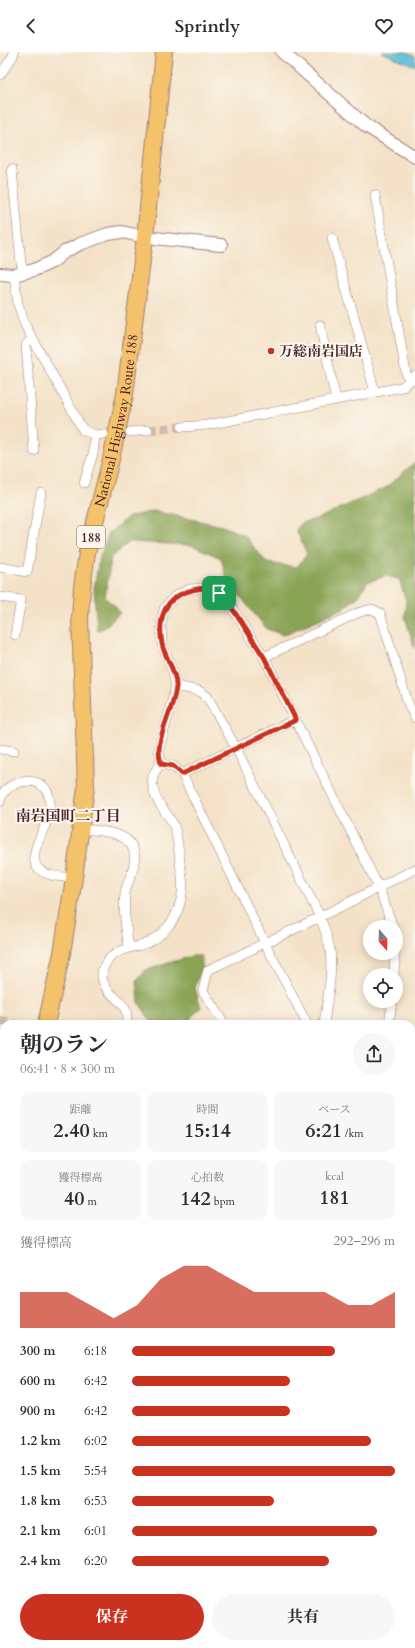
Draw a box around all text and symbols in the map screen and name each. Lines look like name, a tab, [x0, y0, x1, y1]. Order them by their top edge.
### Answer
text: Sprintly	[175, 14, 240, 39]
icon: back	[20, 15, 42, 37]
icon: heart	[373, 15, 395, 37]
street label: National Highway Route 188	[90, 333, 143, 509]
place label: 万総南岩国店	[279, 342, 363, 361]
marker: 万総南岩国店	[266, 346, 276, 356]
road number: 188	[77, 526, 105, 548]
pin	[202, 576, 236, 610]
icon: arrive	[208, 582, 230, 604]
district label: 南岩国町二丁目	[15, 806, 121, 826]
north arrow	[363, 920, 403, 960]
map controls	[363, 920, 403, 1008]
button: locate	[363, 968, 403, 1008]
text: 朝のラン	[20, 1030, 108, 1060]
button: share	[353, 1033, 395, 1075]
text: 06:41 · 8 × 300 m	[20, 1060, 115, 1078]
text: 距離	[70, 1102, 92, 1117]
text: 時間	[197, 1102, 219, 1117]
text: ペース	[318, 1102, 351, 1117]
text: 2.40	[53, 1117, 90, 1144]
text: 15:14	[184, 1117, 231, 1144]
text: 6:21	[305, 1117, 342, 1144]
text: km	[90, 1126, 108, 1141]
text: /km	[342, 1126, 364, 1141]
text: kcal	[325, 1169, 344, 1184]
text: 獲得標高	[59, 1170, 103, 1185]
text: 心拍数	[191, 1170, 224, 1185]
text: 181	[319, 1184, 350, 1211]
text: 40	[64, 1185, 85, 1212]
text: 142	[180, 1185, 211, 1212]
text: m	[85, 1194, 97, 1209]
text: bpm	[211, 1194, 235, 1209]
text: 292–296 m	[333, 1232, 395, 1250]
text: 獲得標高	[20, 1234, 72, 1252]
text: 300 m	[20, 1342, 55, 1360]
text: 6:18	[84, 1342, 107, 1360]
text: 600 m	[20, 1372, 55, 1390]
text: 6:42	[84, 1372, 107, 1390]
text: 900 m	[20, 1402, 55, 1420]
text: 6:42	[84, 1402, 107, 1420]
text: 1.2 km	[20, 1432, 61, 1450]
text: 6:02	[84, 1432, 107, 1450]
text: 1.5 km	[20, 1462, 61, 1480]
text: 5:54	[84, 1462, 107, 1480]
text: 1.8 km	[20, 1492, 61, 1510]
text: 6:53	[84, 1492, 107, 1510]
text: 2.1 km	[20, 1522, 61, 1540]
text: 6:01	[84, 1522, 107, 1540]
text: 2.4 km	[20, 1552, 61, 1570]
text: 6:20	[84, 1552, 107, 1570]
button: 保存	[20, 1594, 204, 1640]
button: 共有	[212, 1594, 395, 1640]

